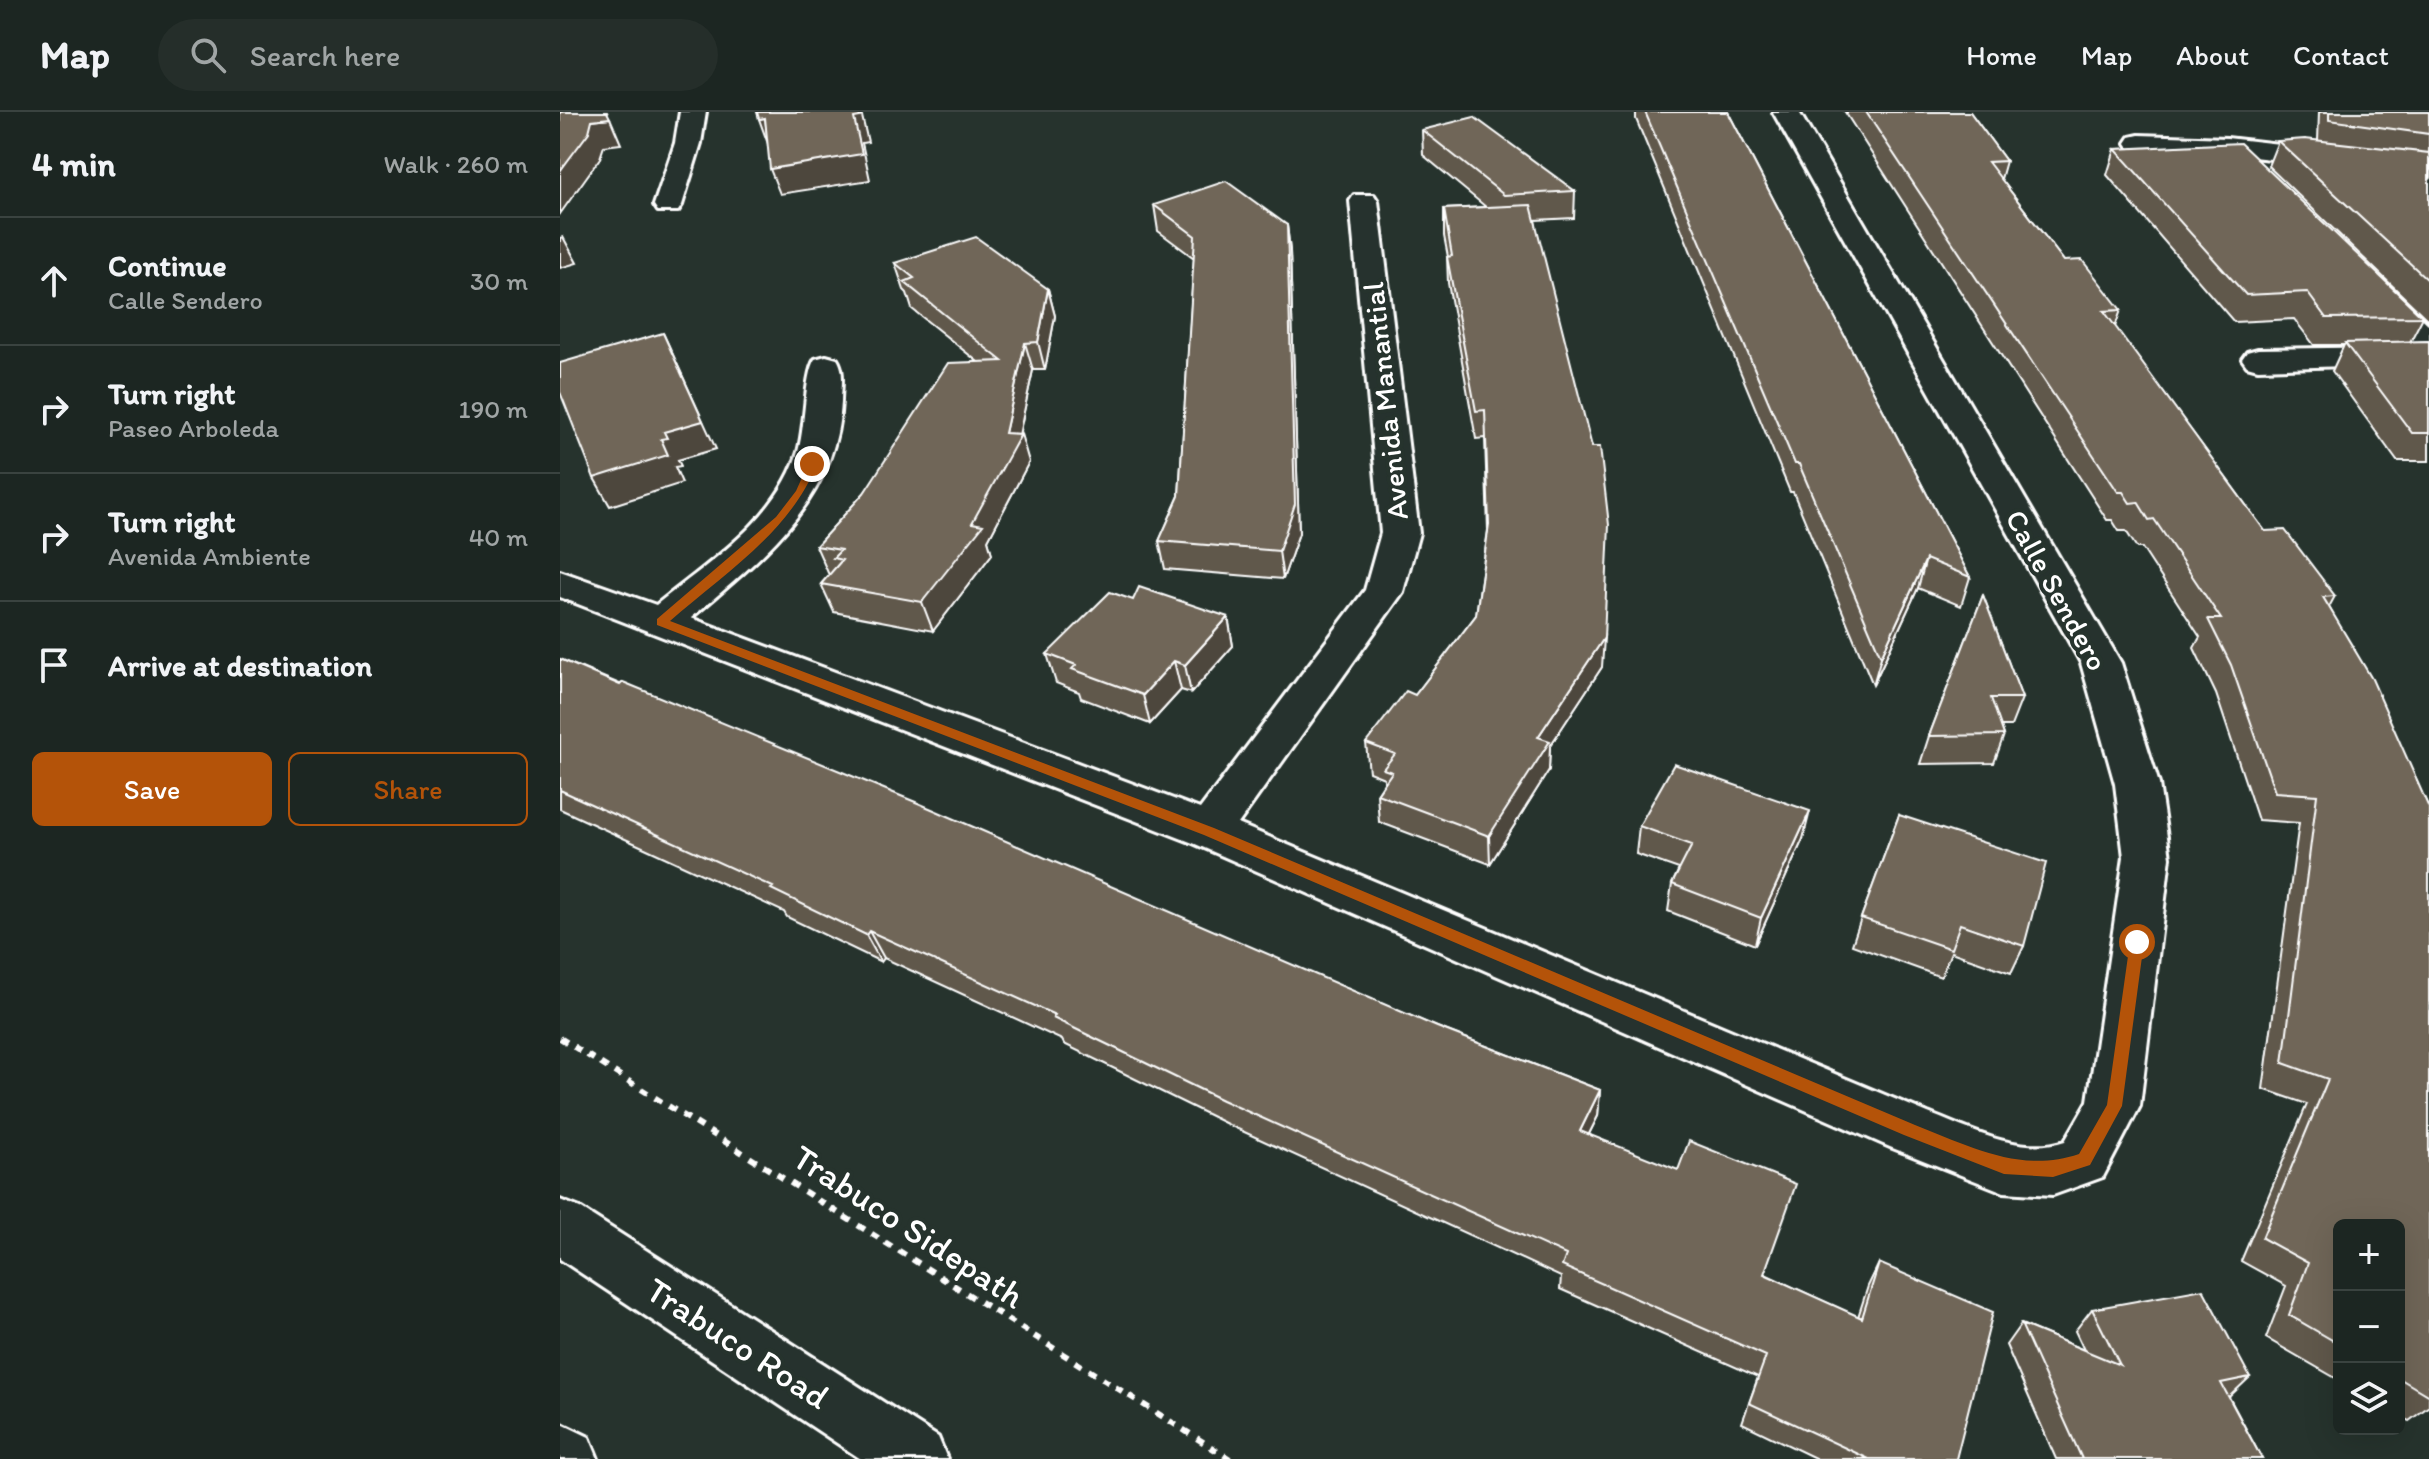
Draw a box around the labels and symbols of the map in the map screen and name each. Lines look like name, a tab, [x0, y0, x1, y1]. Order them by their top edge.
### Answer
street label: Avenida Manantial	[1354, 280, 1416, 522]
route end	[794, 446, 830, 482]
street label: Calle Sendero	[1998, 503, 2116, 677]
route start	[2119, 924, 2155, 960]
street label: Trabuco Sidepath	[785, 1135, 1034, 1317]
street label: Trabuco Road	[638, 1268, 838, 1418]

